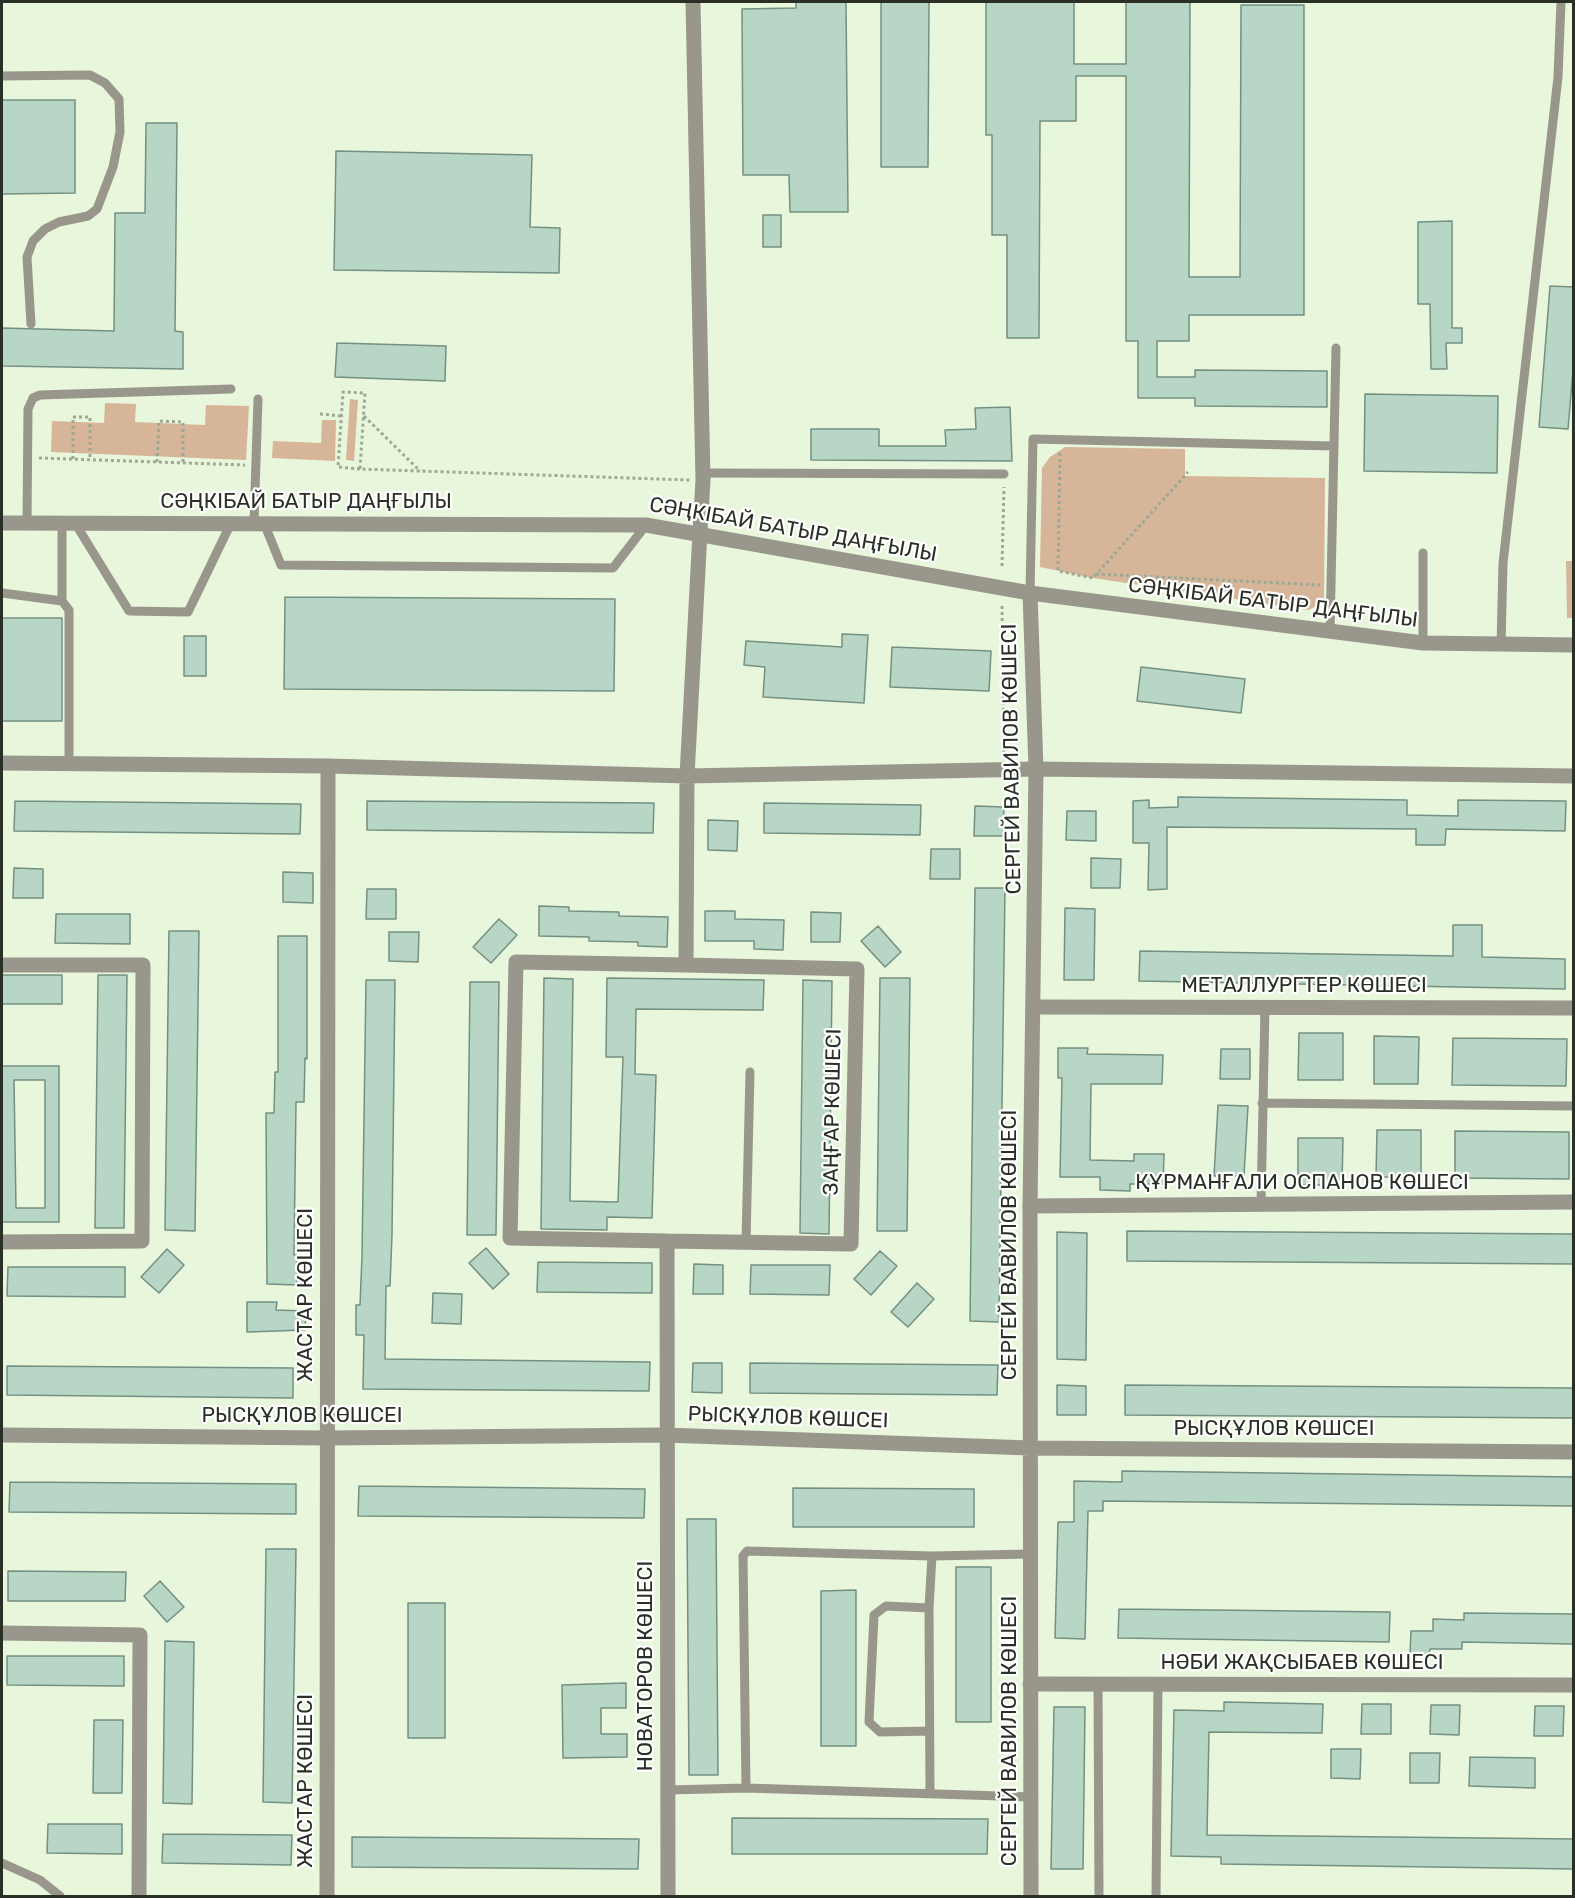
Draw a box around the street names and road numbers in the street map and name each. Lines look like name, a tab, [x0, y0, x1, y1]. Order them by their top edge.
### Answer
street label: СӘҢКІБАЙ БАТЫР ДАҢҒЫЛЫ	[160, 489, 452, 515]
street label: СӘҢКІБАЙ БАТЫР ДАҢҒЫЛЫ	[647, 492, 939, 568]
street label: СӘҢКІБАЙ БАТЫР ДАҢҒЫЛЫ	[1127, 573, 1419, 633]
street label: СЕРГЕЙ ВАВИЛОВ КӨШЕСІ	[997, 623, 1027, 895]
street label: МЕТАЛЛУРГТЕР КӨШЕСІ	[1181, 973, 1427, 999]
street label: ЗАҢҒАР КӨШЕСІ	[819, 1028, 847, 1196]
street label: СЕРГЕЙ ВАВИЛОВ КӨШЕСІ	[997, 1110, 1023, 1380]
street label: ҚҰРМАНҒАЛИ ОСПАНОВ КӨШЕСІ	[1135, 1170, 1469, 1196]
street label: ЖАСТАР КӨШЕСІ	[293, 1208, 319, 1382]
street label: РЫСҚҰЛОВ КӨШСЕІ	[687, 1402, 889, 1434]
street label: РЫСҚҰЛОВ КӨШСЕІ	[202, 1403, 402, 1429]
street label: РЫСҚҰЛОВ КӨШСЕІ	[1174, 1416, 1374, 1442]
street label: НОВАТОРОВ КӨШЕСІ	[633, 1561, 659, 1771]
street label: СЕРГЕЙ ВАВИЛОВ КӨШЕСІ	[997, 1596, 1023, 1866]
street label: НӘБИ ЖАҚСЫБАЕВ КӨШЕСІ	[1161, 1650, 1443, 1676]
street label: ЖАСТАР КӨШЕСІ	[293, 1694, 319, 1868]

